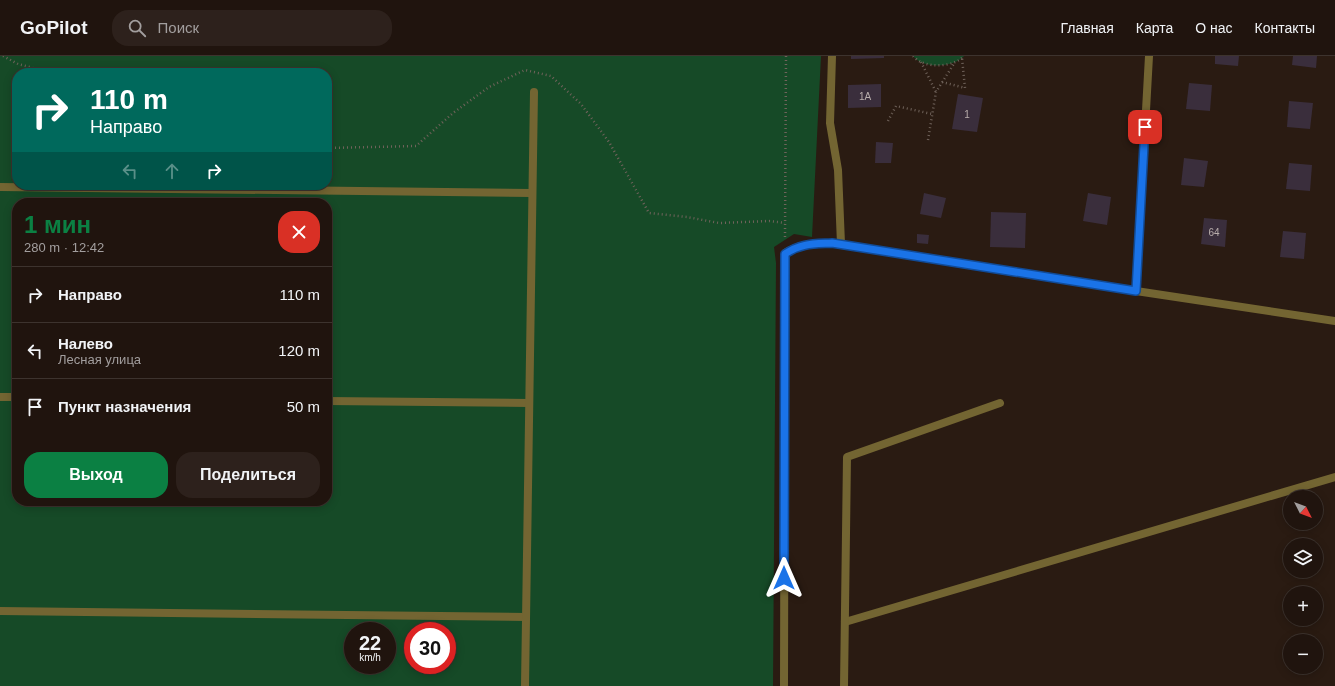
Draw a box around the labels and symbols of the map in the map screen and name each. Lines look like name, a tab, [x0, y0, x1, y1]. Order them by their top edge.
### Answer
house number: 1А	[859, 91, 871, 102]
house number: 1	[964, 109, 970, 120]
pin	[1128, 110, 1162, 144]
house number: 64	[1208, 227, 1220, 238]
north arrow	[1283, 490, 1323, 530]
position arrow	[763, 557, 805, 599]
speed limit sign: 30	[404, 622, 456, 674]

